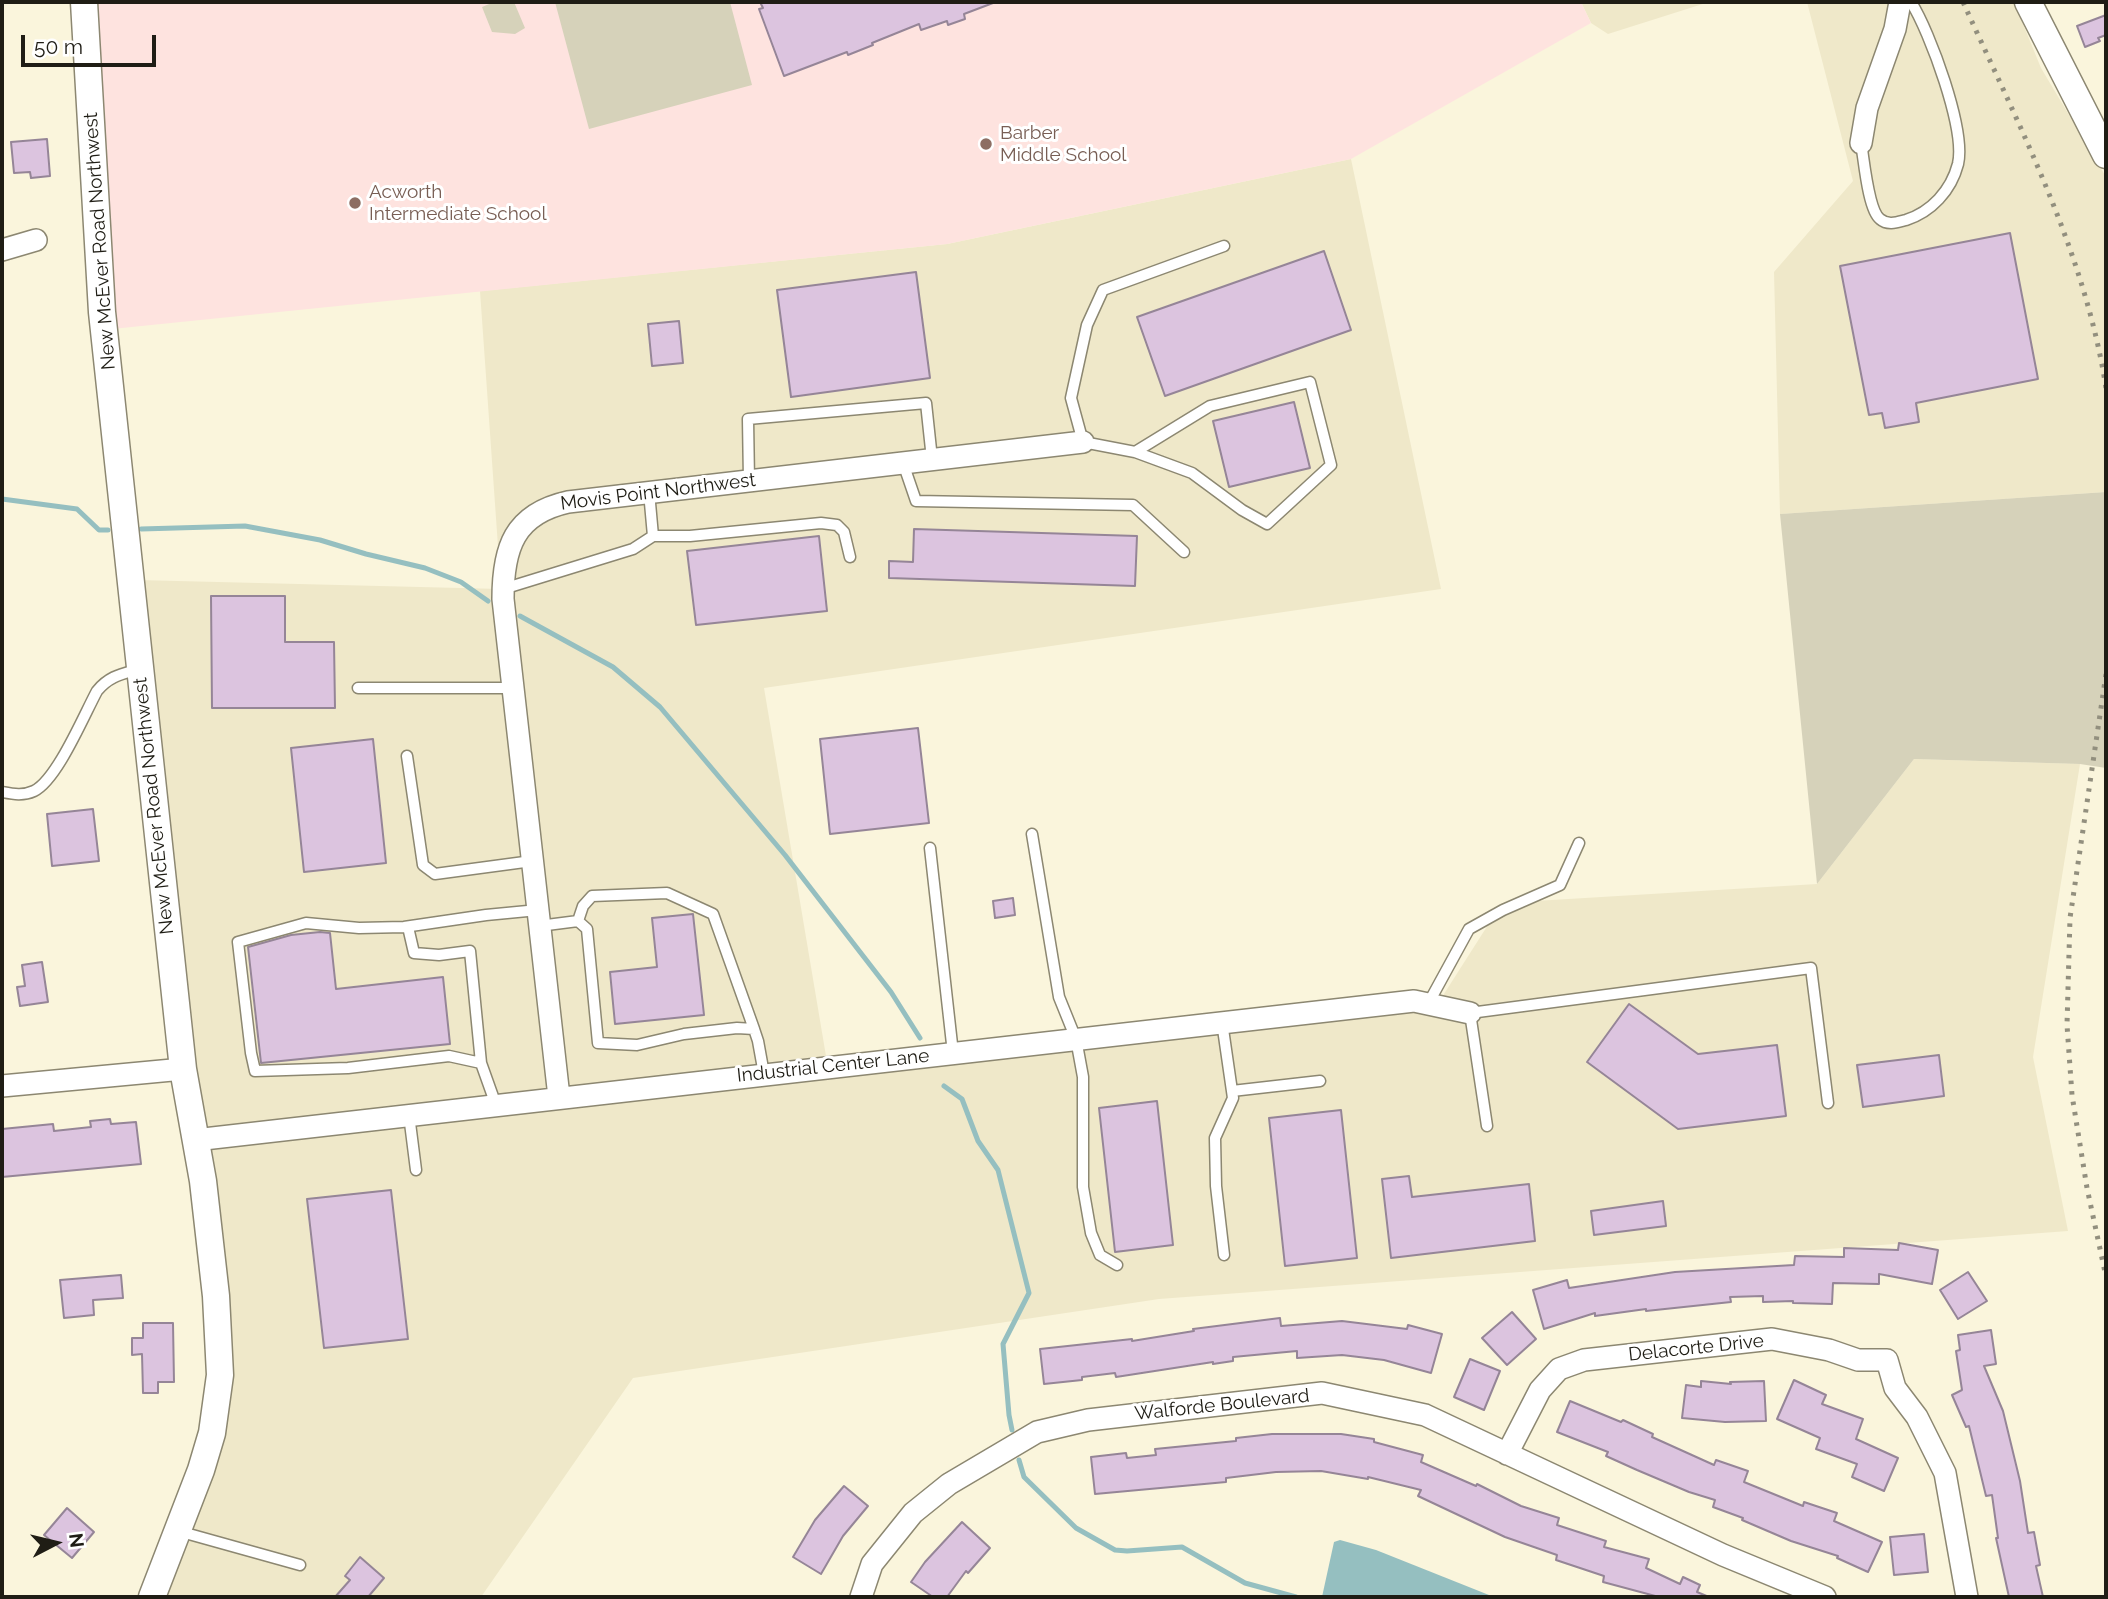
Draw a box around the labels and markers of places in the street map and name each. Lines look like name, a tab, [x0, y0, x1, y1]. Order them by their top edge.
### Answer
place label: Barber Middle School	[1000, 122, 1126, 166]
marker: Barber Middle School	[978, 136, 994, 152]
place label: Acworth Intermediate School	[369, 181, 547, 225]
marker: Acworth Intermediate School	[347, 195, 363, 211]

